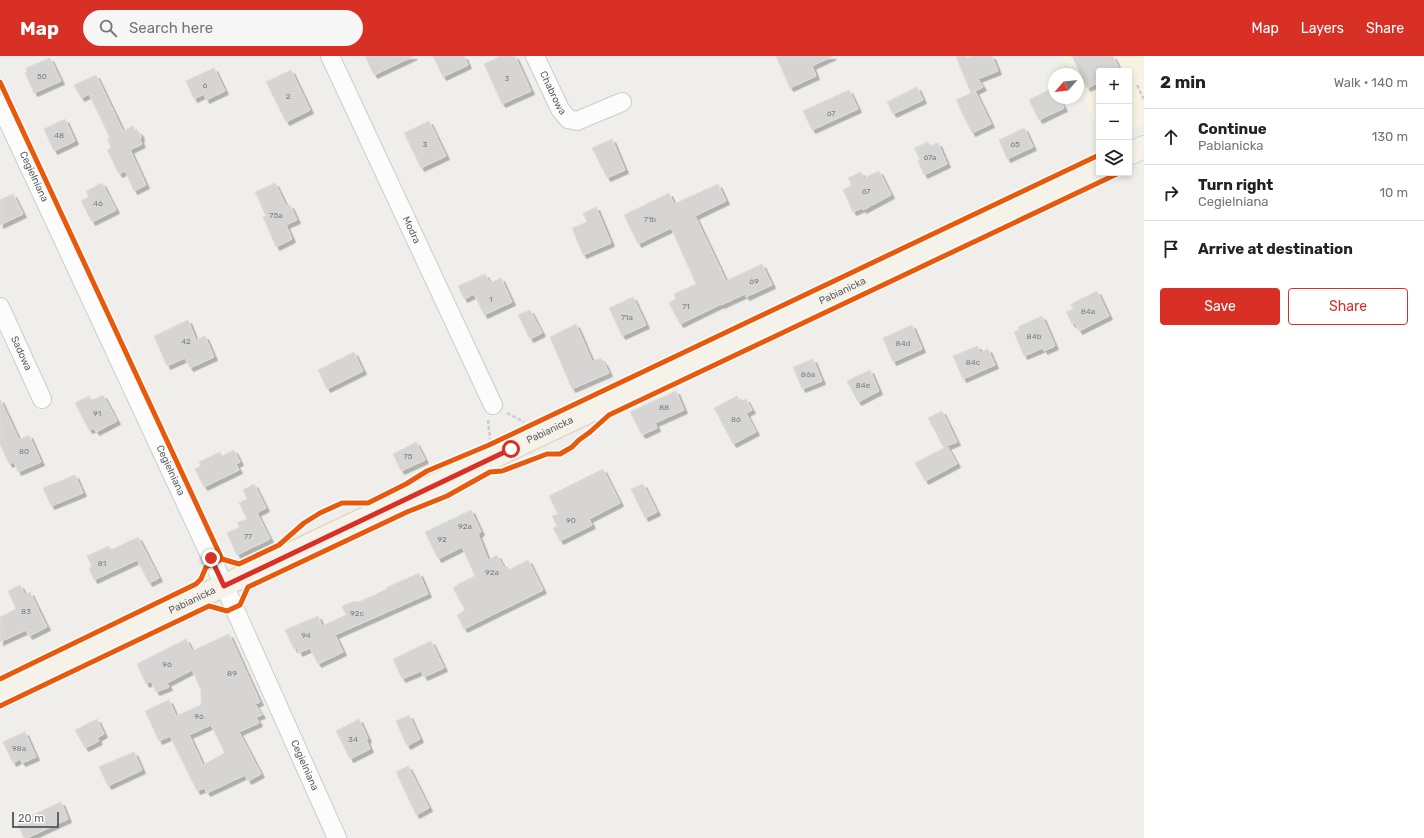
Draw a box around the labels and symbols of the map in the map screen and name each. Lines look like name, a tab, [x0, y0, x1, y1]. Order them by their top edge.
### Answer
north arrow	[1048, 68, 1084, 104]
street label: Chabrowa	[537, 69, 568, 117]
house number: 50	[37, 72, 47, 81]
house number: 3	[505, 74, 510, 83]
house number: 6	[203, 81, 208, 90]
house number: 2	[286, 92, 291, 101]
house number: 67	[827, 109, 835, 118]
house number: 48	[54, 131, 64, 140]
house number: 3	[423, 140, 428, 149]
house number: 65	[1010, 140, 1020, 149]
street label: Cegielniana	[17, 149, 51, 204]
house number: 67a	[923, 153, 937, 162]
house number: 67	[862, 187, 870, 196]
house number: 46	[93, 199, 103, 208]
house number: 75a	[269, 211, 283, 220]
street label: Modra	[400, 214, 423, 246]
house number: 71b	[644, 215, 656, 224]
street label: Pabianicka	[817, 275, 868, 307]
house number: 69	[749, 277, 759, 286]
house number: 1	[489, 295, 493, 304]
house number: 71	[682, 302, 690, 311]
house number: 84a	[1081, 307, 1095, 316]
house number: 71a	[621, 313, 633, 322]
house number: 84b	[1027, 332, 1042, 341]
street label: Sadowa	[8, 334, 34, 373]
house number: 42	[181, 337, 191, 346]
house number: 84d	[896, 339, 911, 348]
house number: 84c	[966, 358, 981, 367]
house number: 86a	[801, 370, 815, 379]
house number: 84e	[856, 381, 871, 390]
house number: 88	[659, 403, 669, 412]
house number: 91	[93, 409, 101, 418]
street label: Pabianicka	[525, 414, 575, 447]
house number: 86	[731, 415, 741, 424]
route start	[502, 440, 520, 458]
street label: Cegielniana	[154, 443, 187, 497]
house number: 80	[19, 447, 29, 456]
house number: 75	[404, 452, 413, 461]
house number: 90	[566, 516, 576, 525]
house number: 92a	[458, 522, 472, 531]
house number: 77	[244, 532, 252, 541]
house number: 92	[437, 535, 447, 544]
route end	[202, 549, 220, 567]
house number: 81	[98, 559, 106, 568]
house number: 92a	[485, 568, 499, 577]
street label: Pabianicka	[167, 584, 218, 617]
house number: 83	[21, 607, 31, 616]
house number: 92c	[350, 609, 365, 618]
house number: 94	[301, 631, 311, 640]
house number: 96	[162, 660, 172, 669]
house number: 89	[227, 669, 237, 678]
house number: 96	[194, 712, 204, 721]
house number: 34	[348, 735, 358, 744]
street label: Cegielniana	[288, 738, 321, 792]
house number: 98a	[12, 744, 26, 753]
scale bar	[12, 810, 59, 829]

